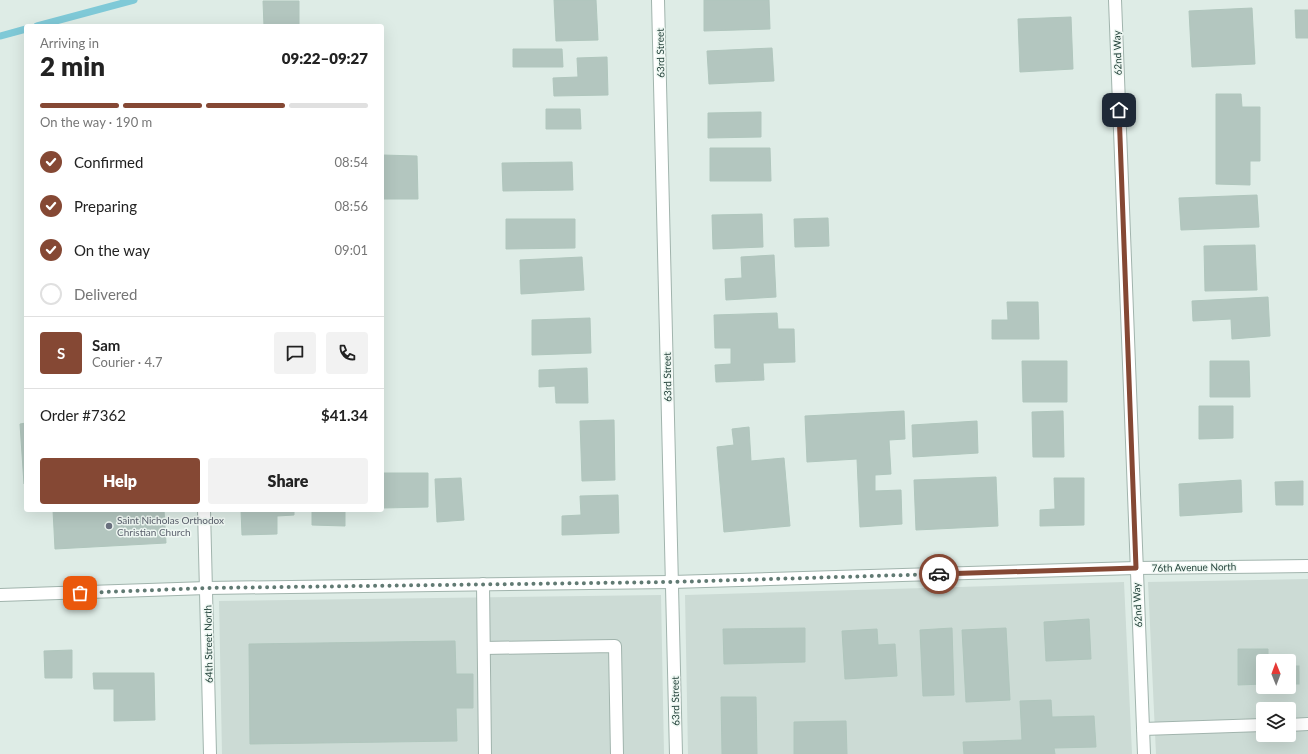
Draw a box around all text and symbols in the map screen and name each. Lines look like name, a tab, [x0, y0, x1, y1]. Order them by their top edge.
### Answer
street label: 63rd Street	[654, 28, 666, 78]
street label: 62nd Way	[1110, 29, 1124, 76]
text: Arriving in	[40, 35, 99, 51]
text: 09:22–09:27	[282, 49, 368, 67]
text: 2 min	[40, 50, 105, 82]
pin	[1102, 93, 1136, 127]
icon: home	[1108, 99, 1130, 121]
text: On the way · 190 m	[40, 114, 152, 130]
icon: check	[40, 151, 62, 173]
text: Confirmed	[74, 153, 143, 171]
text: 08:54	[335, 154, 368, 170]
icon: check	[40, 195, 62, 217]
text: Preparing	[74, 197, 137, 215]
text: 08:56	[335, 198, 368, 214]
icon: check	[40, 239, 62, 261]
text: On the way	[74, 241, 150, 259]
text: 09:01	[335, 242, 368, 258]
text: Delivered	[74, 285, 137, 303]
button: chat	[274, 332, 316, 374]
button: phone	[326, 332, 368, 374]
text: Sam	[92, 336, 120, 354]
text: S	[57, 344, 65, 362]
street label: 63rd Street	[661, 352, 673, 402]
text: Courier · 4.7	[92, 354, 163, 370]
text: Order #7362	[40, 406, 126, 424]
text: $41.34	[321, 406, 368, 424]
button: Help	[40, 458, 200, 504]
button: Share	[208, 458, 368, 504]
place label: Saint Nicholas Orthodox Christian Church	[117, 514, 224, 538]
marker: Saint Nicholas Orthodox Christian Church	[104, 521, 114, 531]
courier	[919, 554, 959, 594]
street label: 76th Avenue North	[1152, 560, 1236, 574]
icon: car	[928, 563, 950, 585]
pin	[63, 576, 97, 610]
street label: 62nd Way	[1130, 581, 1144, 628]
icon: bag	[69, 582, 91, 604]
street label: 64th Street North	[201, 605, 215, 683]
north arrow	[1256, 654, 1296, 694]
map controls	[1256, 654, 1296, 742]
street label: 63rd Street	[669, 676, 681, 726]
button: layers	[1256, 702, 1296, 742]

